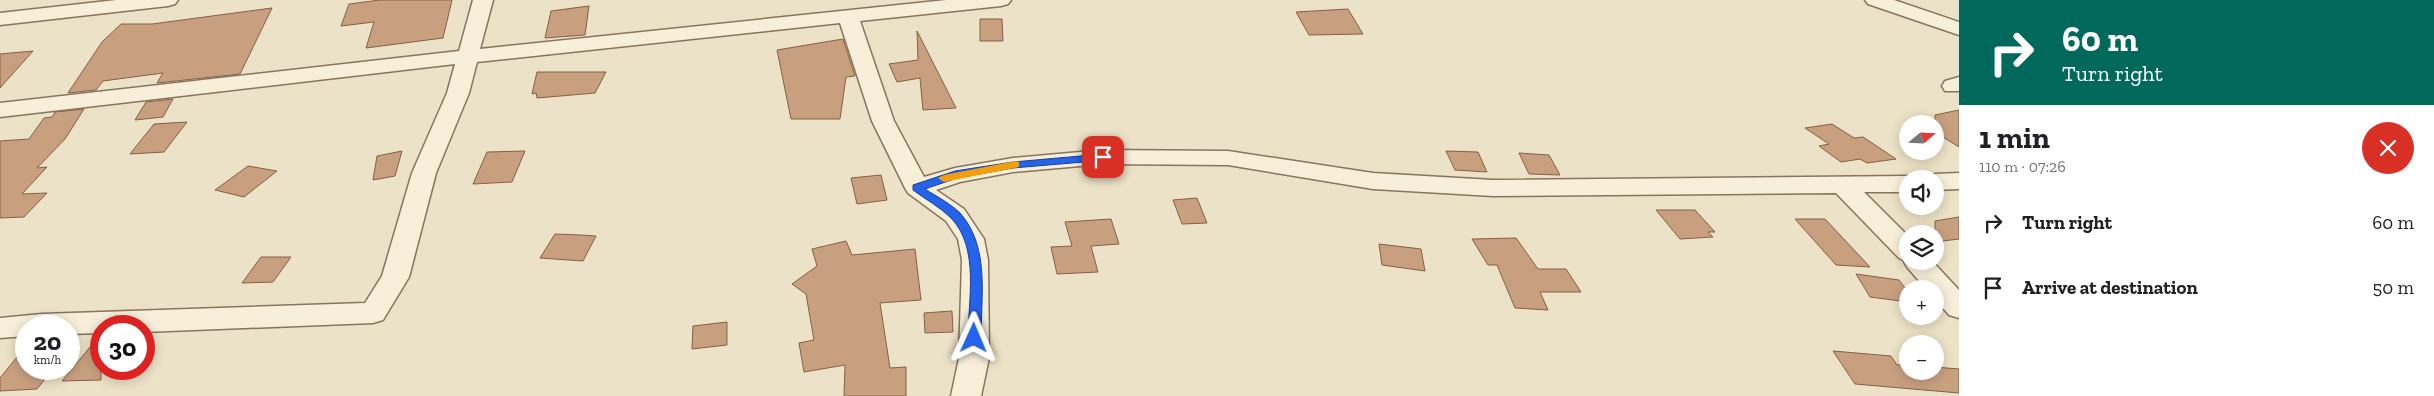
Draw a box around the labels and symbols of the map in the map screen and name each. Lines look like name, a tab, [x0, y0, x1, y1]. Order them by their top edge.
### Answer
north arrow	[1899, 115, 1944, 160]
pin	[1082, 136, 1124, 178]
position arrow	[947, 311, 999, 363]
speed limit sign: 30	[90, 315, 155, 380]

